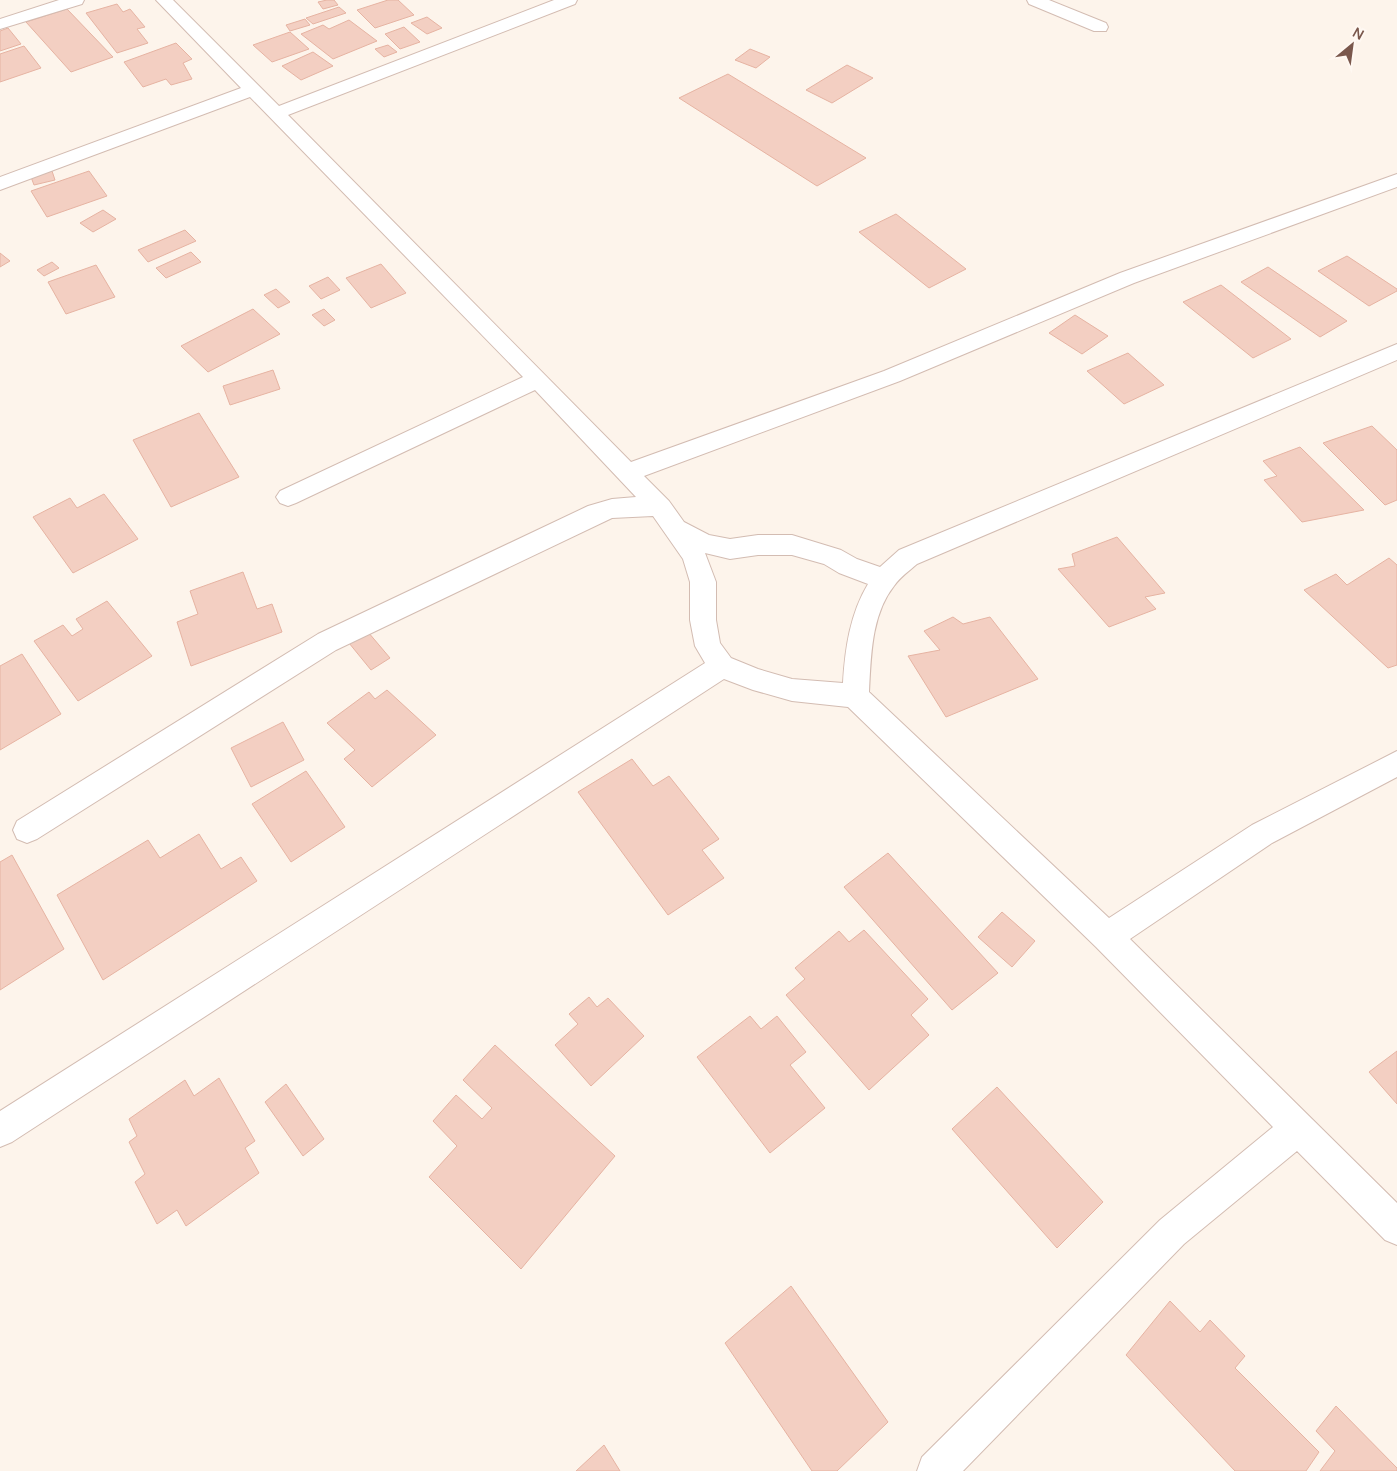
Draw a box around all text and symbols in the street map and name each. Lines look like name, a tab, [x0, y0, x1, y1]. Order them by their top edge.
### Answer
north arrow	[1327, 20, 1377, 70]
text: N	[1350, 22, 1368, 44]

